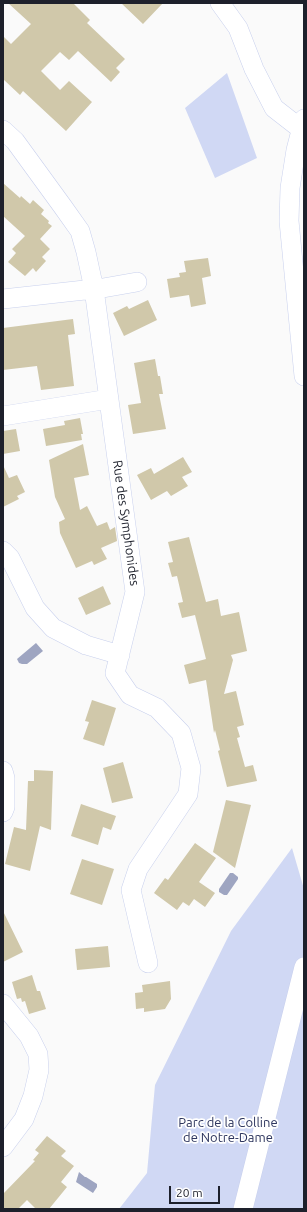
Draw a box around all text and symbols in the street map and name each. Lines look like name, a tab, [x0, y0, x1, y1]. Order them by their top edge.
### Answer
street label: Rue des Symphonides	[109, 459, 143, 587]
park label: Parc de la Colline de Notre-Dame	[178, 1115, 278, 1146]
scale bar	[171, 1178, 222, 1204]
text: 20 m	[176, 1186, 203, 1199]

